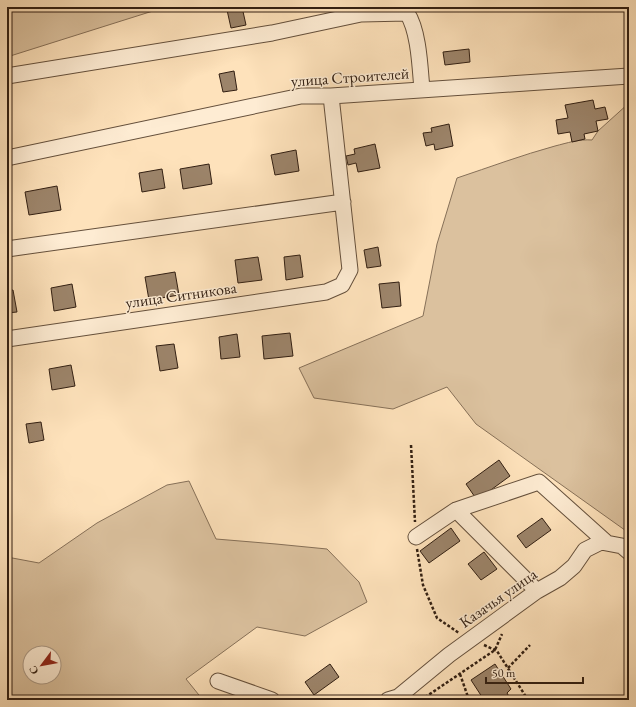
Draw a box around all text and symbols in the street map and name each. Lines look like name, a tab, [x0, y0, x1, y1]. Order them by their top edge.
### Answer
street label: улица Строителей	[290, 62, 410, 92]
street label: улица Ситникова	[124, 277, 239, 313]
street label: Казачья улица	[455, 563, 542, 633]
north arrow	[22, 645, 62, 685]
scale bar	[486, 659, 583, 685]
text: С	[25, 663, 42, 677]
text: 50 m	[492, 665, 516, 681]

